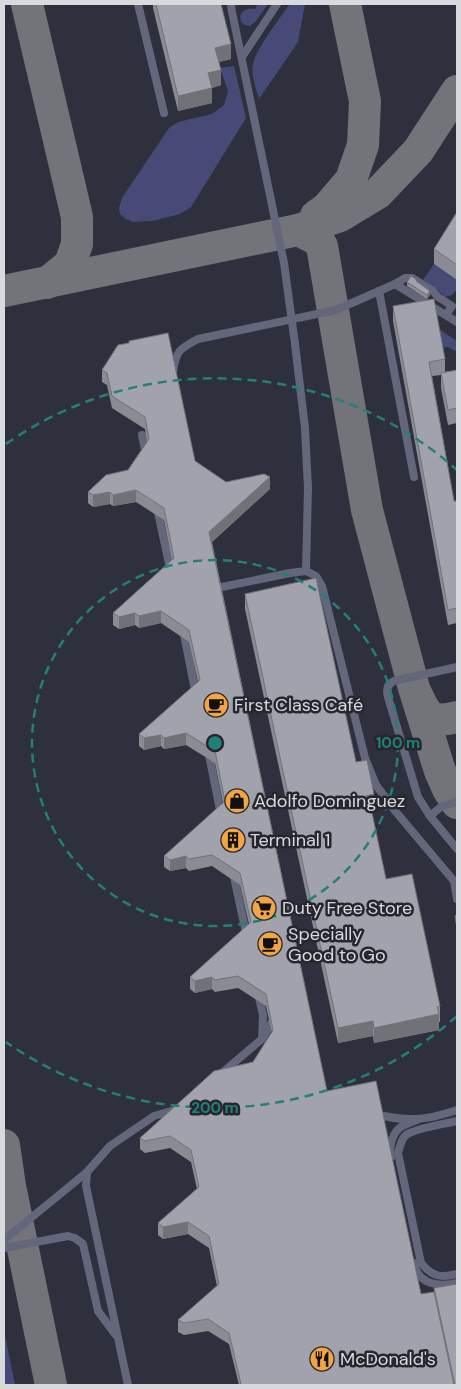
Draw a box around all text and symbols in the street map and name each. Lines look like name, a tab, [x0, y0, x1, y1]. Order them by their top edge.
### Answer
cafe icon: First Class Café	[203, 692, 229, 718]
place label: First Class Café	[234, 693, 363, 717]
text: 100 m	[376, 733, 420, 753]
centre of rings	[206, 734, 224, 752]
shop icon: Adolfo Dominguez	[224, 788, 250, 814]
place label: Adolfo Dominguez	[254, 789, 405, 813]
building icon: Terminal 1	[220, 827, 246, 853]
place label: Terminal 1	[250, 828, 330, 852]
supermarket icon: Duty Free Store	[251, 895, 277, 921]
place label: Duty Free Store	[282, 896, 412, 920]
place label: Specially Good to Go	[288, 922, 386, 967]
cafe icon: Specially Good to Go	[257, 931, 283, 957]
text: 200 m	[191, 1098, 239, 1118]
restaurant icon: McDonald's	[309, 1346, 335, 1372]
place label: McDonald's	[340, 1347, 436, 1371]

